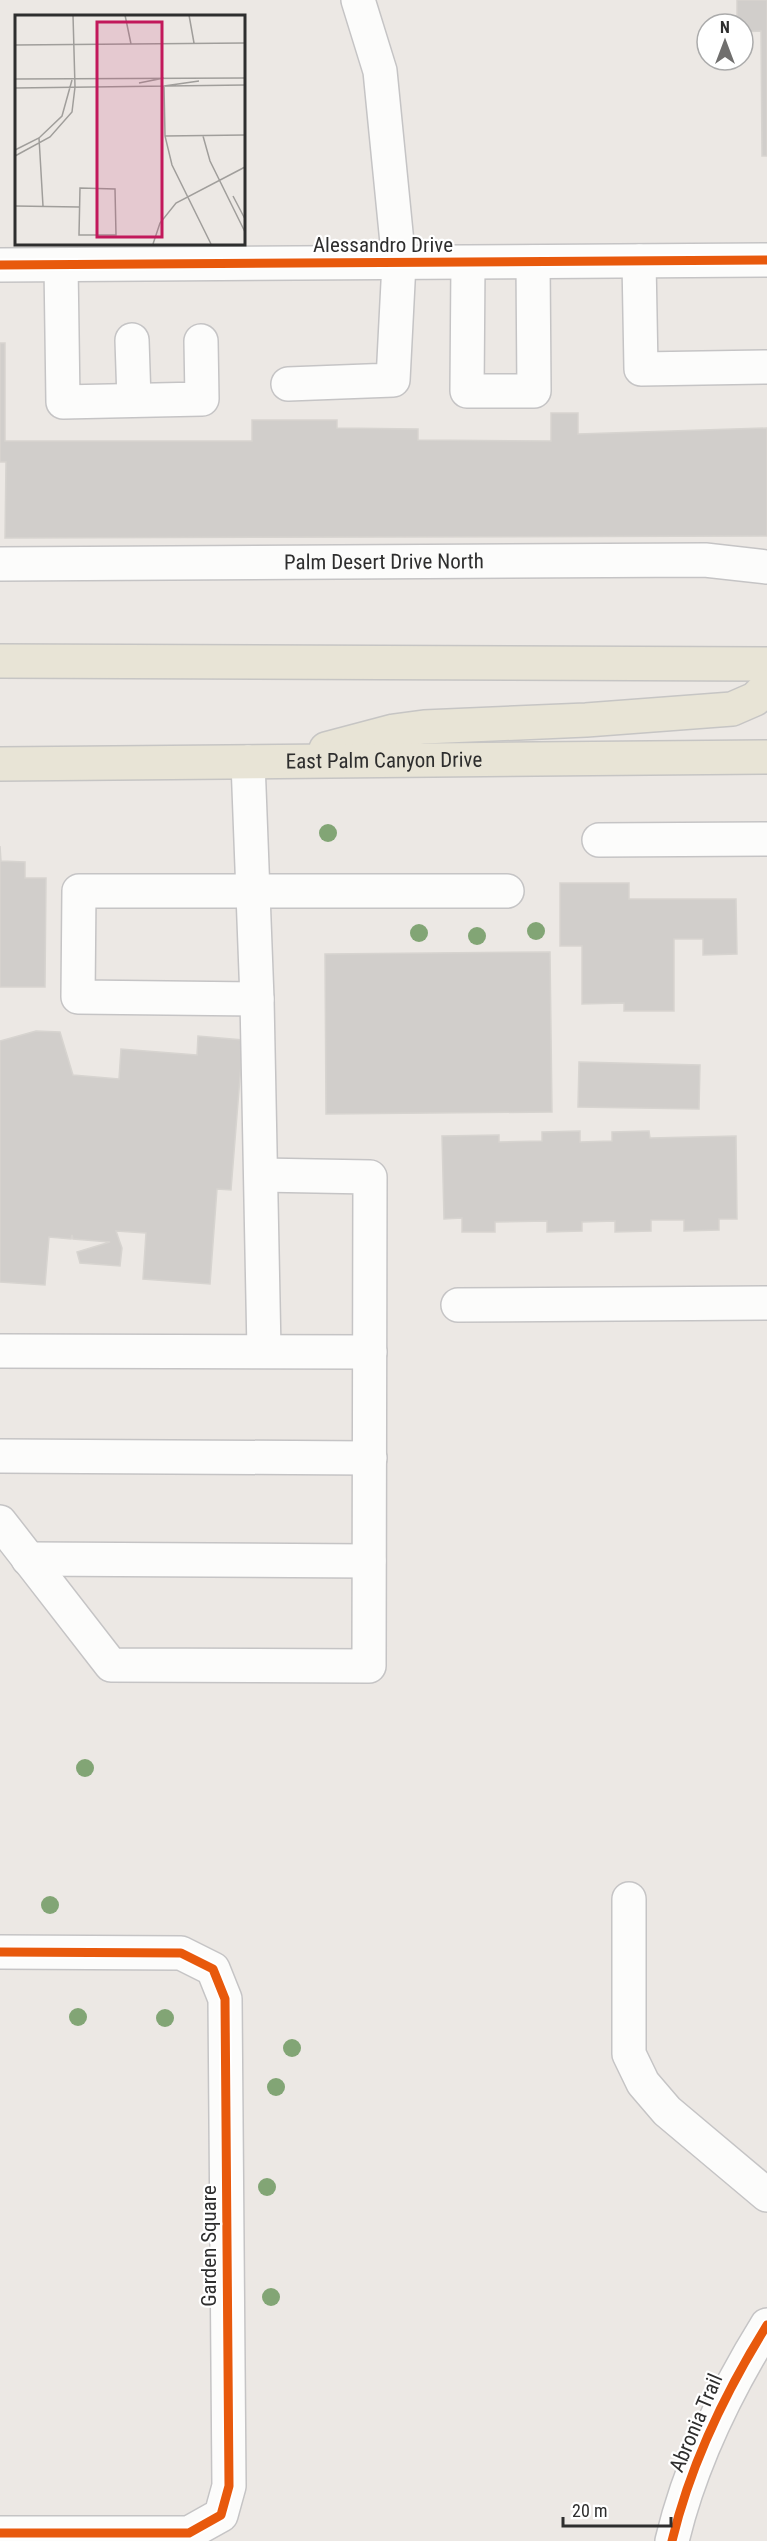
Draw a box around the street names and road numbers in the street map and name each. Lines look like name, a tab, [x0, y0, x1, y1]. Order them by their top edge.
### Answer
street label: Alessandro Drive	[313, 233, 453, 257]
street label: Palm Desert Drive North	[284, 549, 484, 574]
street label: East Palm Canyon Drive	[286, 748, 482, 773]
street label: Garden Square	[197, 2185, 221, 2307]
street label: Abronia Trail	[665, 2370, 727, 2476]

